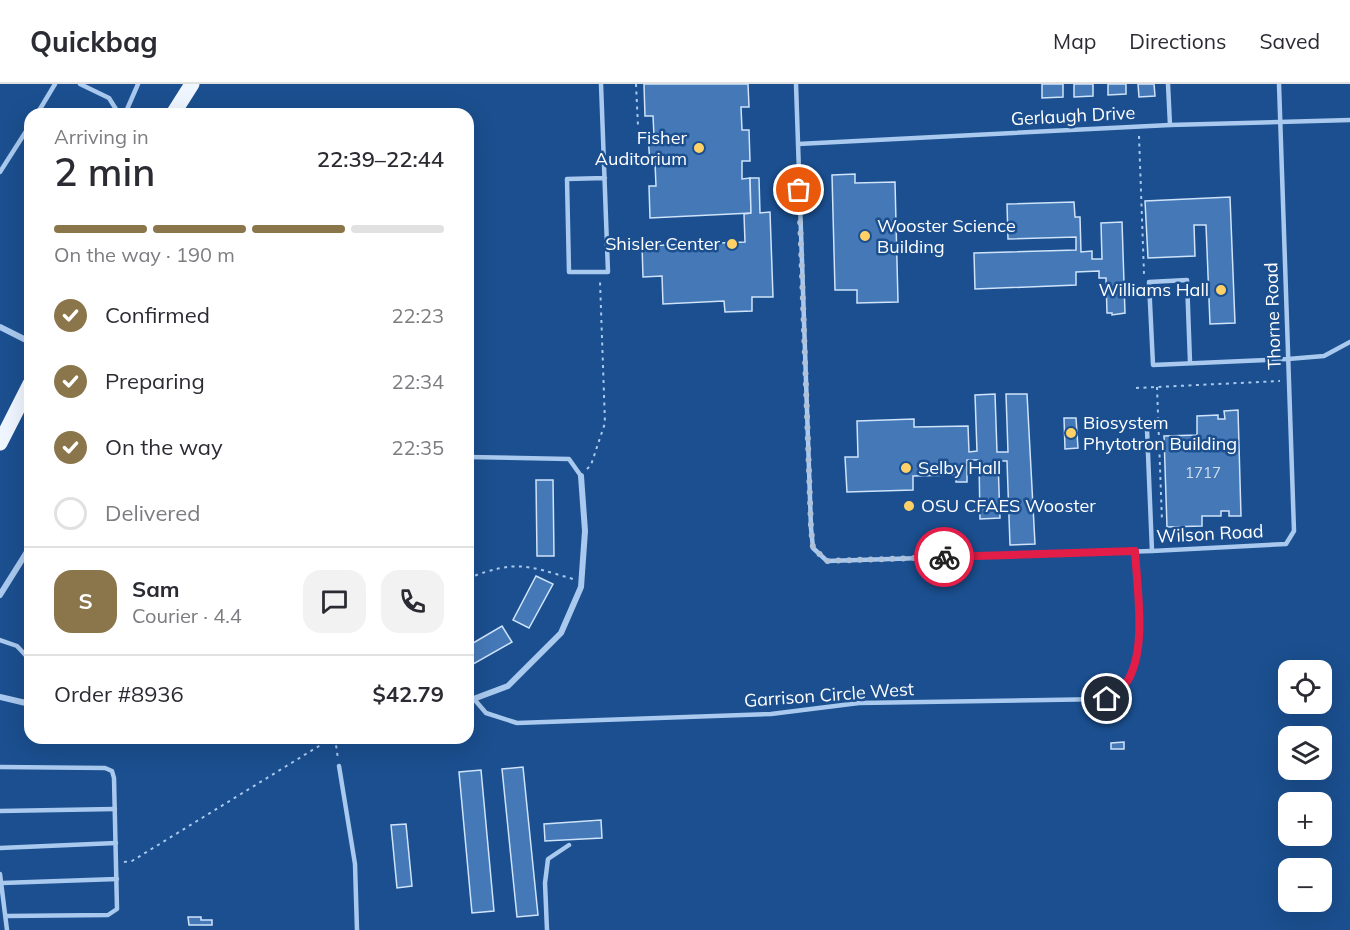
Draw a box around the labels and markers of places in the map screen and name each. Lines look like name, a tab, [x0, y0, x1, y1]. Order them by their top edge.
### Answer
place label: Fisher Auditorium	[595, 126, 687, 170]
marker: Fisher Auditorium	[692, 141, 706, 155]
pin	[773, 164, 824, 215]
place label: Wooster Science Building	[877, 214, 1016, 258]
marker: Wooster Science Building	[858, 229, 872, 243]
place label: Shisler Center	[605, 232, 720, 255]
marker: Shisler Center	[725, 237, 739, 251]
place label: Williams Hall	[1098, 278, 1209, 301]
marker: Williams Hall	[1214, 283, 1228, 297]
place label: Biosystem Phytotron Building	[1083, 411, 1237, 455]
marker: Biosystem Phytotron Building	[1064, 426, 1078, 440]
place label: Selby Hall	[918, 456, 1001, 479]
marker: Selby Hall	[899, 461, 913, 475]
place label: OSU CFAES Wooster	[921, 494, 1096, 517]
marker: OSU CFAES Wooster	[902, 499, 916, 513]
pin	[1081, 673, 1132, 724]

